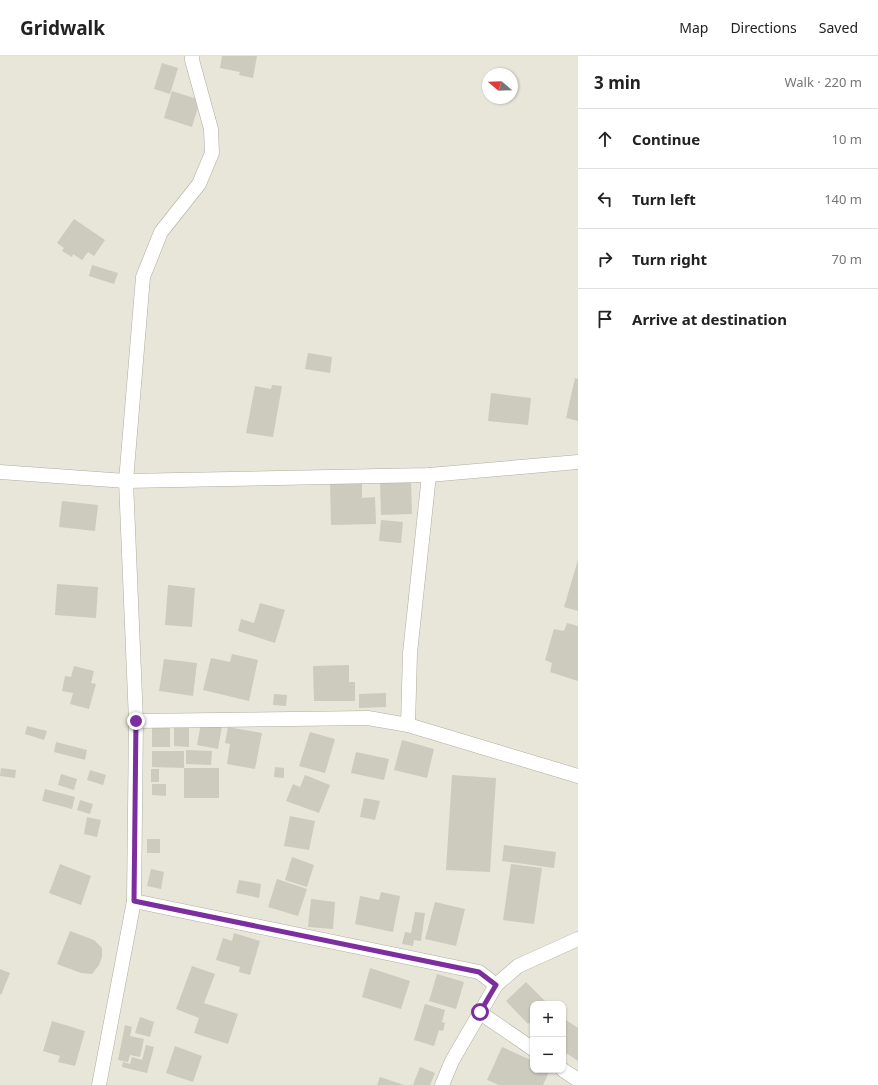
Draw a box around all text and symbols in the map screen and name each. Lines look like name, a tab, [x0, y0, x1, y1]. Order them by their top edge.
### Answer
text: Gridwalk	[20, 15, 105, 41]
text: Map	[679, 18, 708, 37]
text: Directions	[730, 18, 797, 37]
text: Saved	[819, 18, 858, 37]
north arrow	[482, 68, 518, 104]
text: 3 min	[594, 71, 641, 94]
text: Walk · 220 m	[784, 73, 862, 91]
icon: ahead	[594, 128, 616, 150]
text: Continue	[632, 129, 700, 149]
text: 10 m	[832, 130, 862, 148]
icon: left	[594, 188, 616, 210]
text: Turn left	[632, 189, 696, 209]
text: 140 m	[824, 190, 862, 208]
icon: right	[594, 248, 616, 270]
text: Turn right	[632, 249, 707, 269]
text: 70 m	[832, 250, 862, 268]
icon: arrive	[594, 308, 616, 330]
text: Arrive at destination	[632, 309, 787, 329]
route end	[127, 712, 145, 730]
map controls	[530, 1001, 566, 1073]
button: +	[530, 1001, 566, 1037]
route start	[471, 1003, 489, 1021]
button: −	[530, 1037, 566, 1073]

